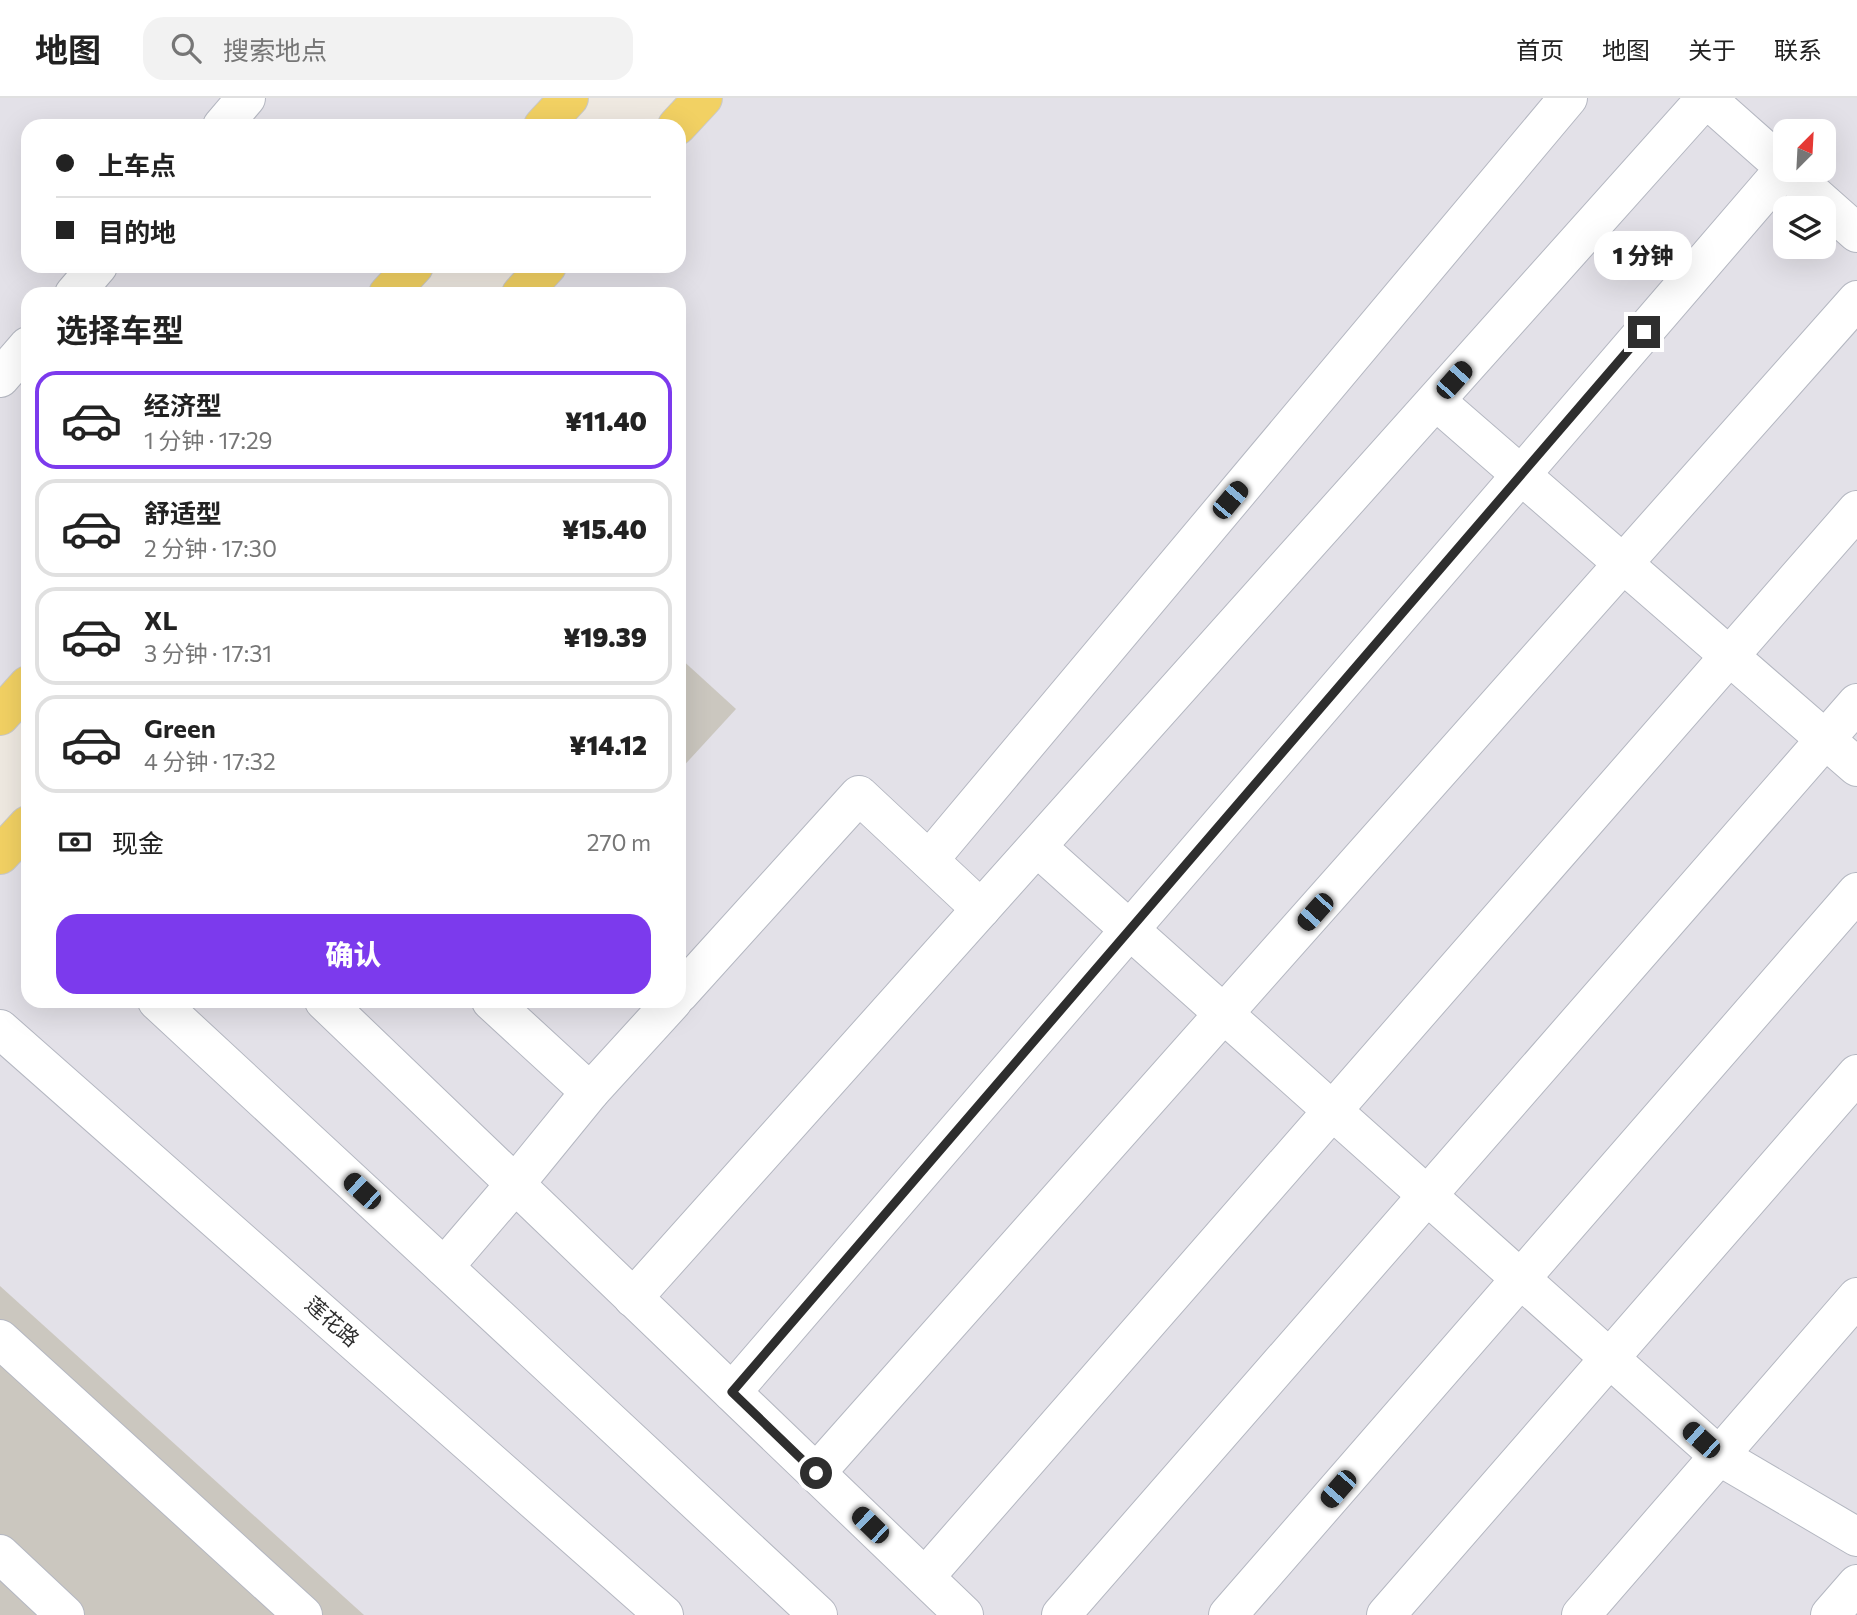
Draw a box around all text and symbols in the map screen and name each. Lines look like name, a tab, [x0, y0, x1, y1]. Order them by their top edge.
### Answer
search box	[143, 17, 633, 80]
text: 地图	[35, 28, 101, 69]
icon: search	[167, 29, 205, 67]
text: 搜索地点	[223, 34, 327, 65]
text: 首页	[1516, 35, 1564, 64]
text: 地图	[1602, 35, 1650, 64]
text: 关于	[1688, 35, 1736, 64]
text: 联系	[1774, 35, 1822, 64]
north arrow	[1773, 119, 1836, 182]
map controls	[1773, 119, 1836, 259]
text: 上车点	[98, 149, 176, 180]
button: layers	[1773, 196, 1836, 259]
text: 目的地	[98, 216, 176, 247]
callout: 1 分钟	[1595, 230, 1693, 280]
text: 1 分钟	[1612, 241, 1674, 269]
text: 选择车型	[56, 309, 184, 349]
route end	[1628, 316, 1660, 348]
car	[1433, 357, 1476, 403]
icon: car	[60, 389, 123, 452]
text: 经济型	[144, 389, 222, 420]
text: ¥11.40	[565, 405, 647, 436]
text: 1 分钟 · 17:29	[144, 426, 273, 454]
car	[1209, 477, 1252, 523]
icon: car	[60, 497, 123, 560]
text: 舒适型	[144, 497, 222, 528]
text: ¥15.40	[562, 513, 647, 544]
text: 2 分钟 · 17:30	[144, 534, 277, 562]
text: XL	[144, 604, 178, 635]
icon: car	[60, 605, 123, 668]
text: ¥19.39	[563, 621, 647, 652]
text: 3 分钟 · 17:31	[144, 639, 272, 667]
text: Green	[144, 712, 216, 743]
icon: car	[60, 713, 123, 776]
text: ¥14.12	[569, 729, 647, 760]
text: 4 分钟 · 17:32	[144, 747, 276, 775]
icon: cash	[56, 823, 94, 861]
text: 现金	[112, 827, 164, 858]
text: 270 m	[587, 828, 651, 856]
car	[1294, 889, 1337, 935]
button: 确认	[56, 914, 651, 994]
car	[340, 1169, 385, 1213]
street label: 莲花路	[301, 1291, 365, 1351]
car	[1679, 1418, 1724, 1462]
route start	[800, 1457, 832, 1489]
car	[1317, 1466, 1360, 1512]
car	[848, 1503, 893, 1547]

